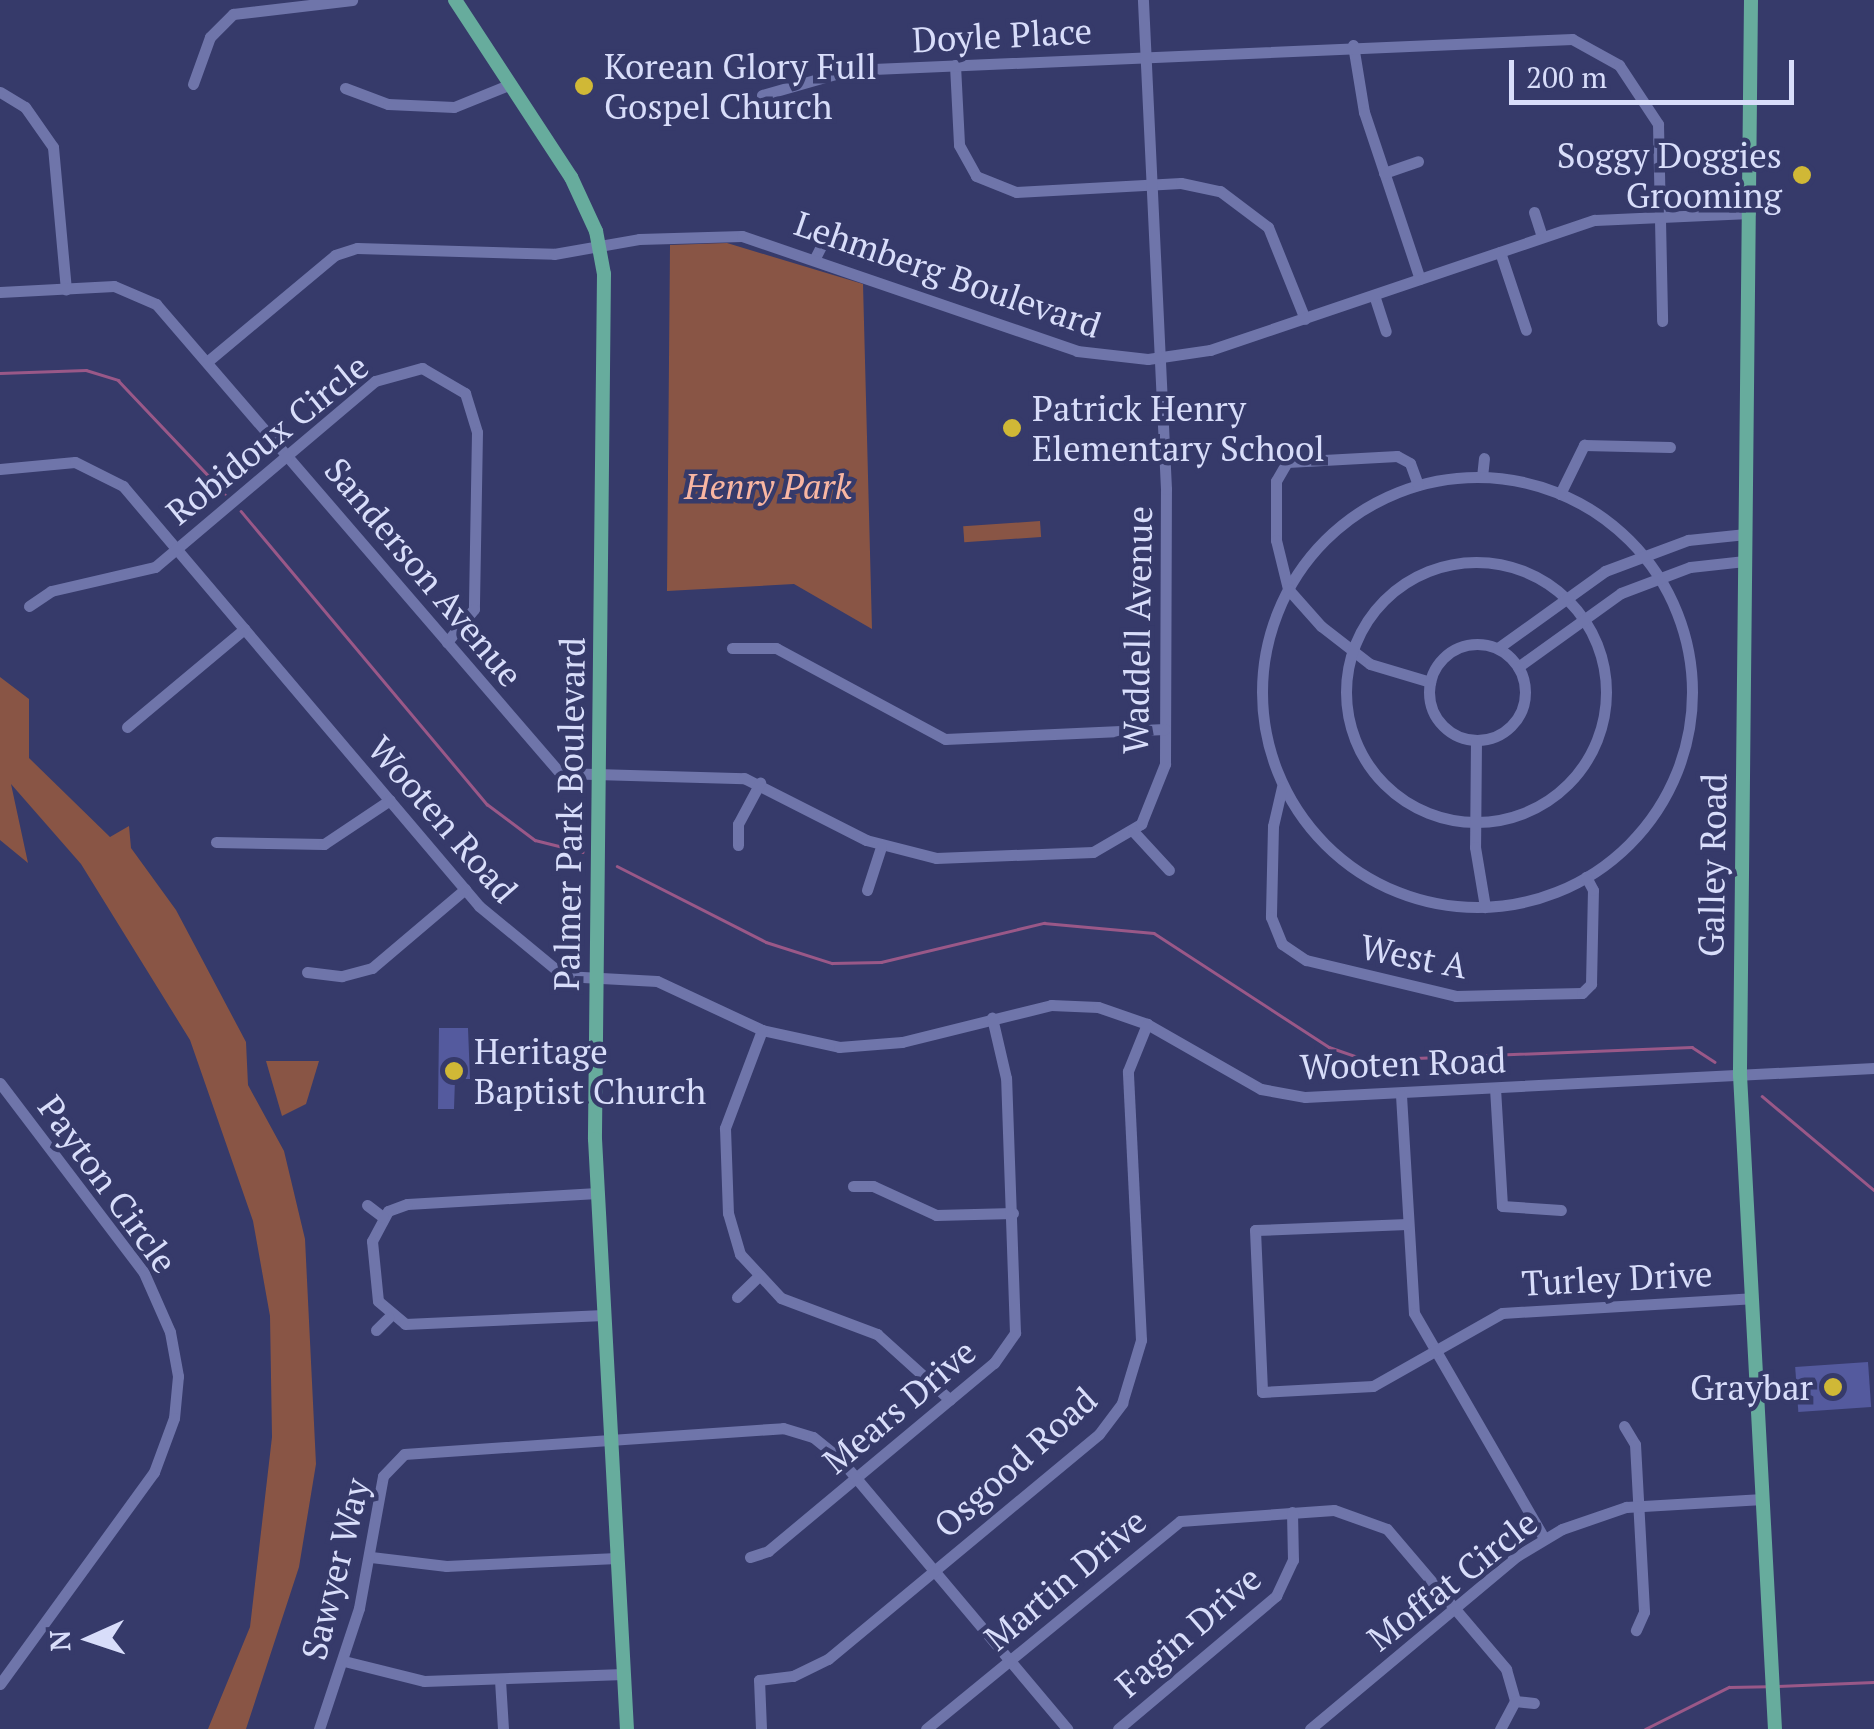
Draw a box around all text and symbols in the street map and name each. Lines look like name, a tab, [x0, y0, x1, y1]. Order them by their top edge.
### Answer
street label: Doyle Place	[911, 9, 1093, 61]
scale bar	[1514, 40, 1799, 102]
place label: Korean Glory Full Gospel Church	[604, 45, 877, 127]
text: 200 m	[1526, 57, 1607, 97]
marker: Korean Glory Full Gospel Church	[573, 75, 595, 97]
place label: Soggy Doggies Grooming	[1557, 134, 1782, 216]
marker: Soggy Doggies Grooming	[1791, 164, 1813, 186]
street label: Lehmberg Boulevard	[789, 202, 1107, 346]
street label: Robidoux Circle	[158, 345, 376, 533]
place label: Patrick Henry Elementary School	[1032, 387, 1325, 469]
marker: Patrick Henry Elementary School	[1001, 417, 1023, 439]
street label: Sanderson Avenue	[316, 449, 532, 695]
park label: Henry Park	[684, 465, 852, 507]
street label: Waddell Avenue	[1114, 505, 1160, 755]
street label: Palmer Park Boulevard	[545, 637, 593, 991]
street label: Wooten Road	[359, 727, 527, 911]
street label: Galley Road	[1689, 773, 1735, 957]
street label: West A	[1357, 925, 1471, 987]
place label: Heritage Baptist Church	[474, 1030, 706, 1112]
street label: Wooten Road	[1299, 1038, 1507, 1088]
marker: Heritage Baptist Church	[443, 1060, 465, 1082]
street label: Payton Circle	[30, 1087, 186, 1281]
street label: Turley Drive	[1520, 1252, 1714, 1304]
street label: Mears Drive	[814, 1330, 984, 1482]
place label: Graybar	[1690, 1366, 1813, 1408]
marker: Graybar	[1822, 1376, 1844, 1398]
street label: Osgood Road	[925, 1378, 1105, 1546]
street label: Sawyer Way	[292, 1474, 378, 1664]
street label: Martin Drive	[976, 1499, 1154, 1659]
street label: Moffat Circle	[1359, 1501, 1545, 1659]
street label: Fagin Drive	[1107, 1557, 1269, 1705]
north arrow	[40, 1589, 140, 1689]
text: N	[41, 1629, 79, 1652]

